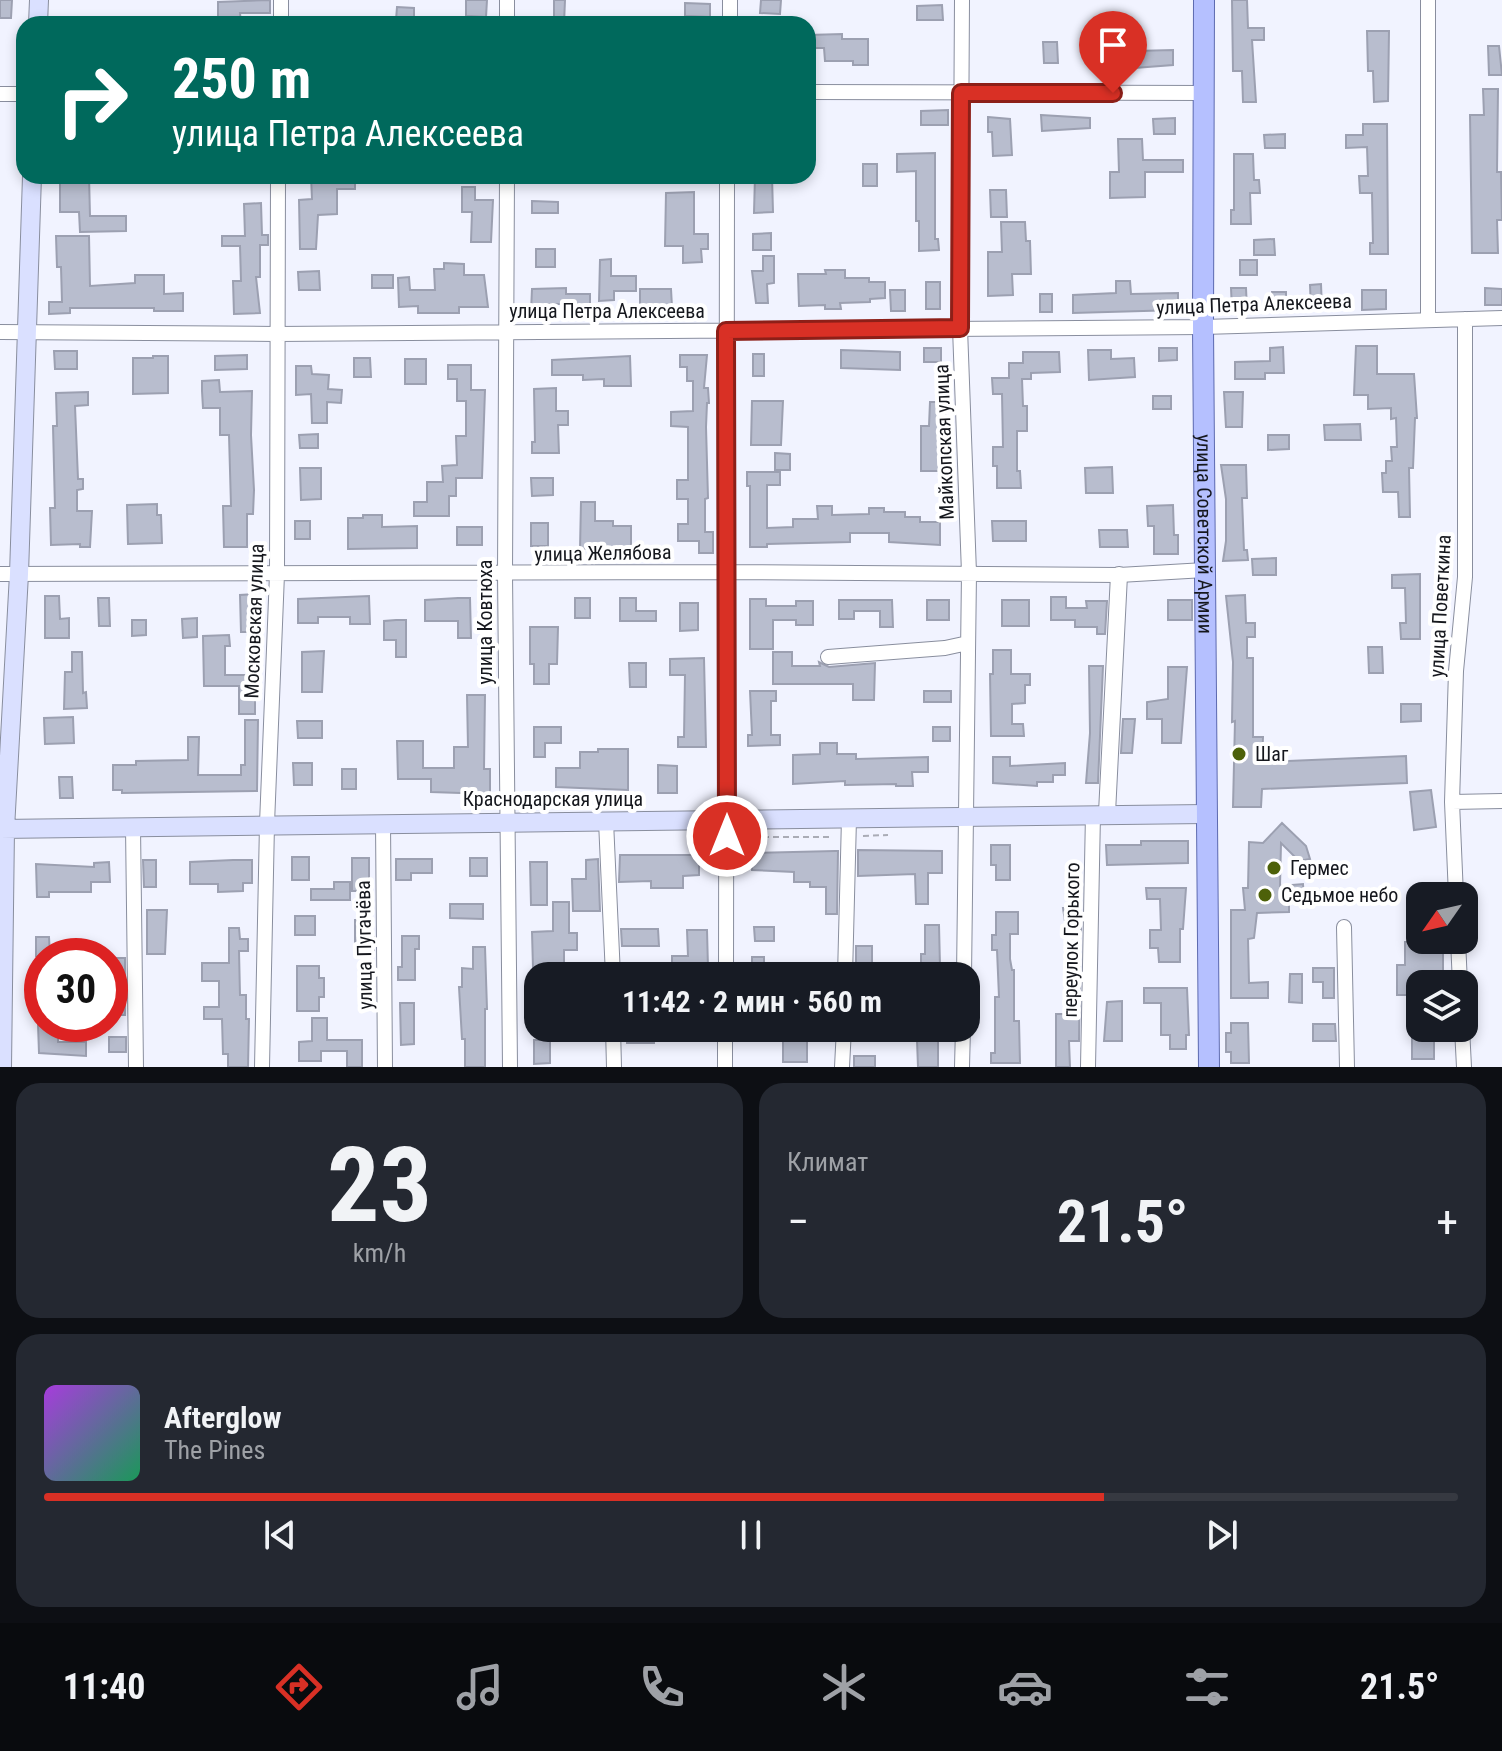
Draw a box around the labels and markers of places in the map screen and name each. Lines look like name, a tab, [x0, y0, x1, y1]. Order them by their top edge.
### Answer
pin	[1079, 11, 1147, 93]
place label: Шаг	[1255, 742, 1289, 766]
marker: Шаг	[1230, 745, 1248, 763]
place label: Гермес	[1290, 856, 1349, 880]
marker: Гермес	[1265, 859, 1283, 877]
place label: Седьмое небо	[1281, 883, 1398, 907]
marker: Седьмое небо	[1256, 886, 1274, 904]

